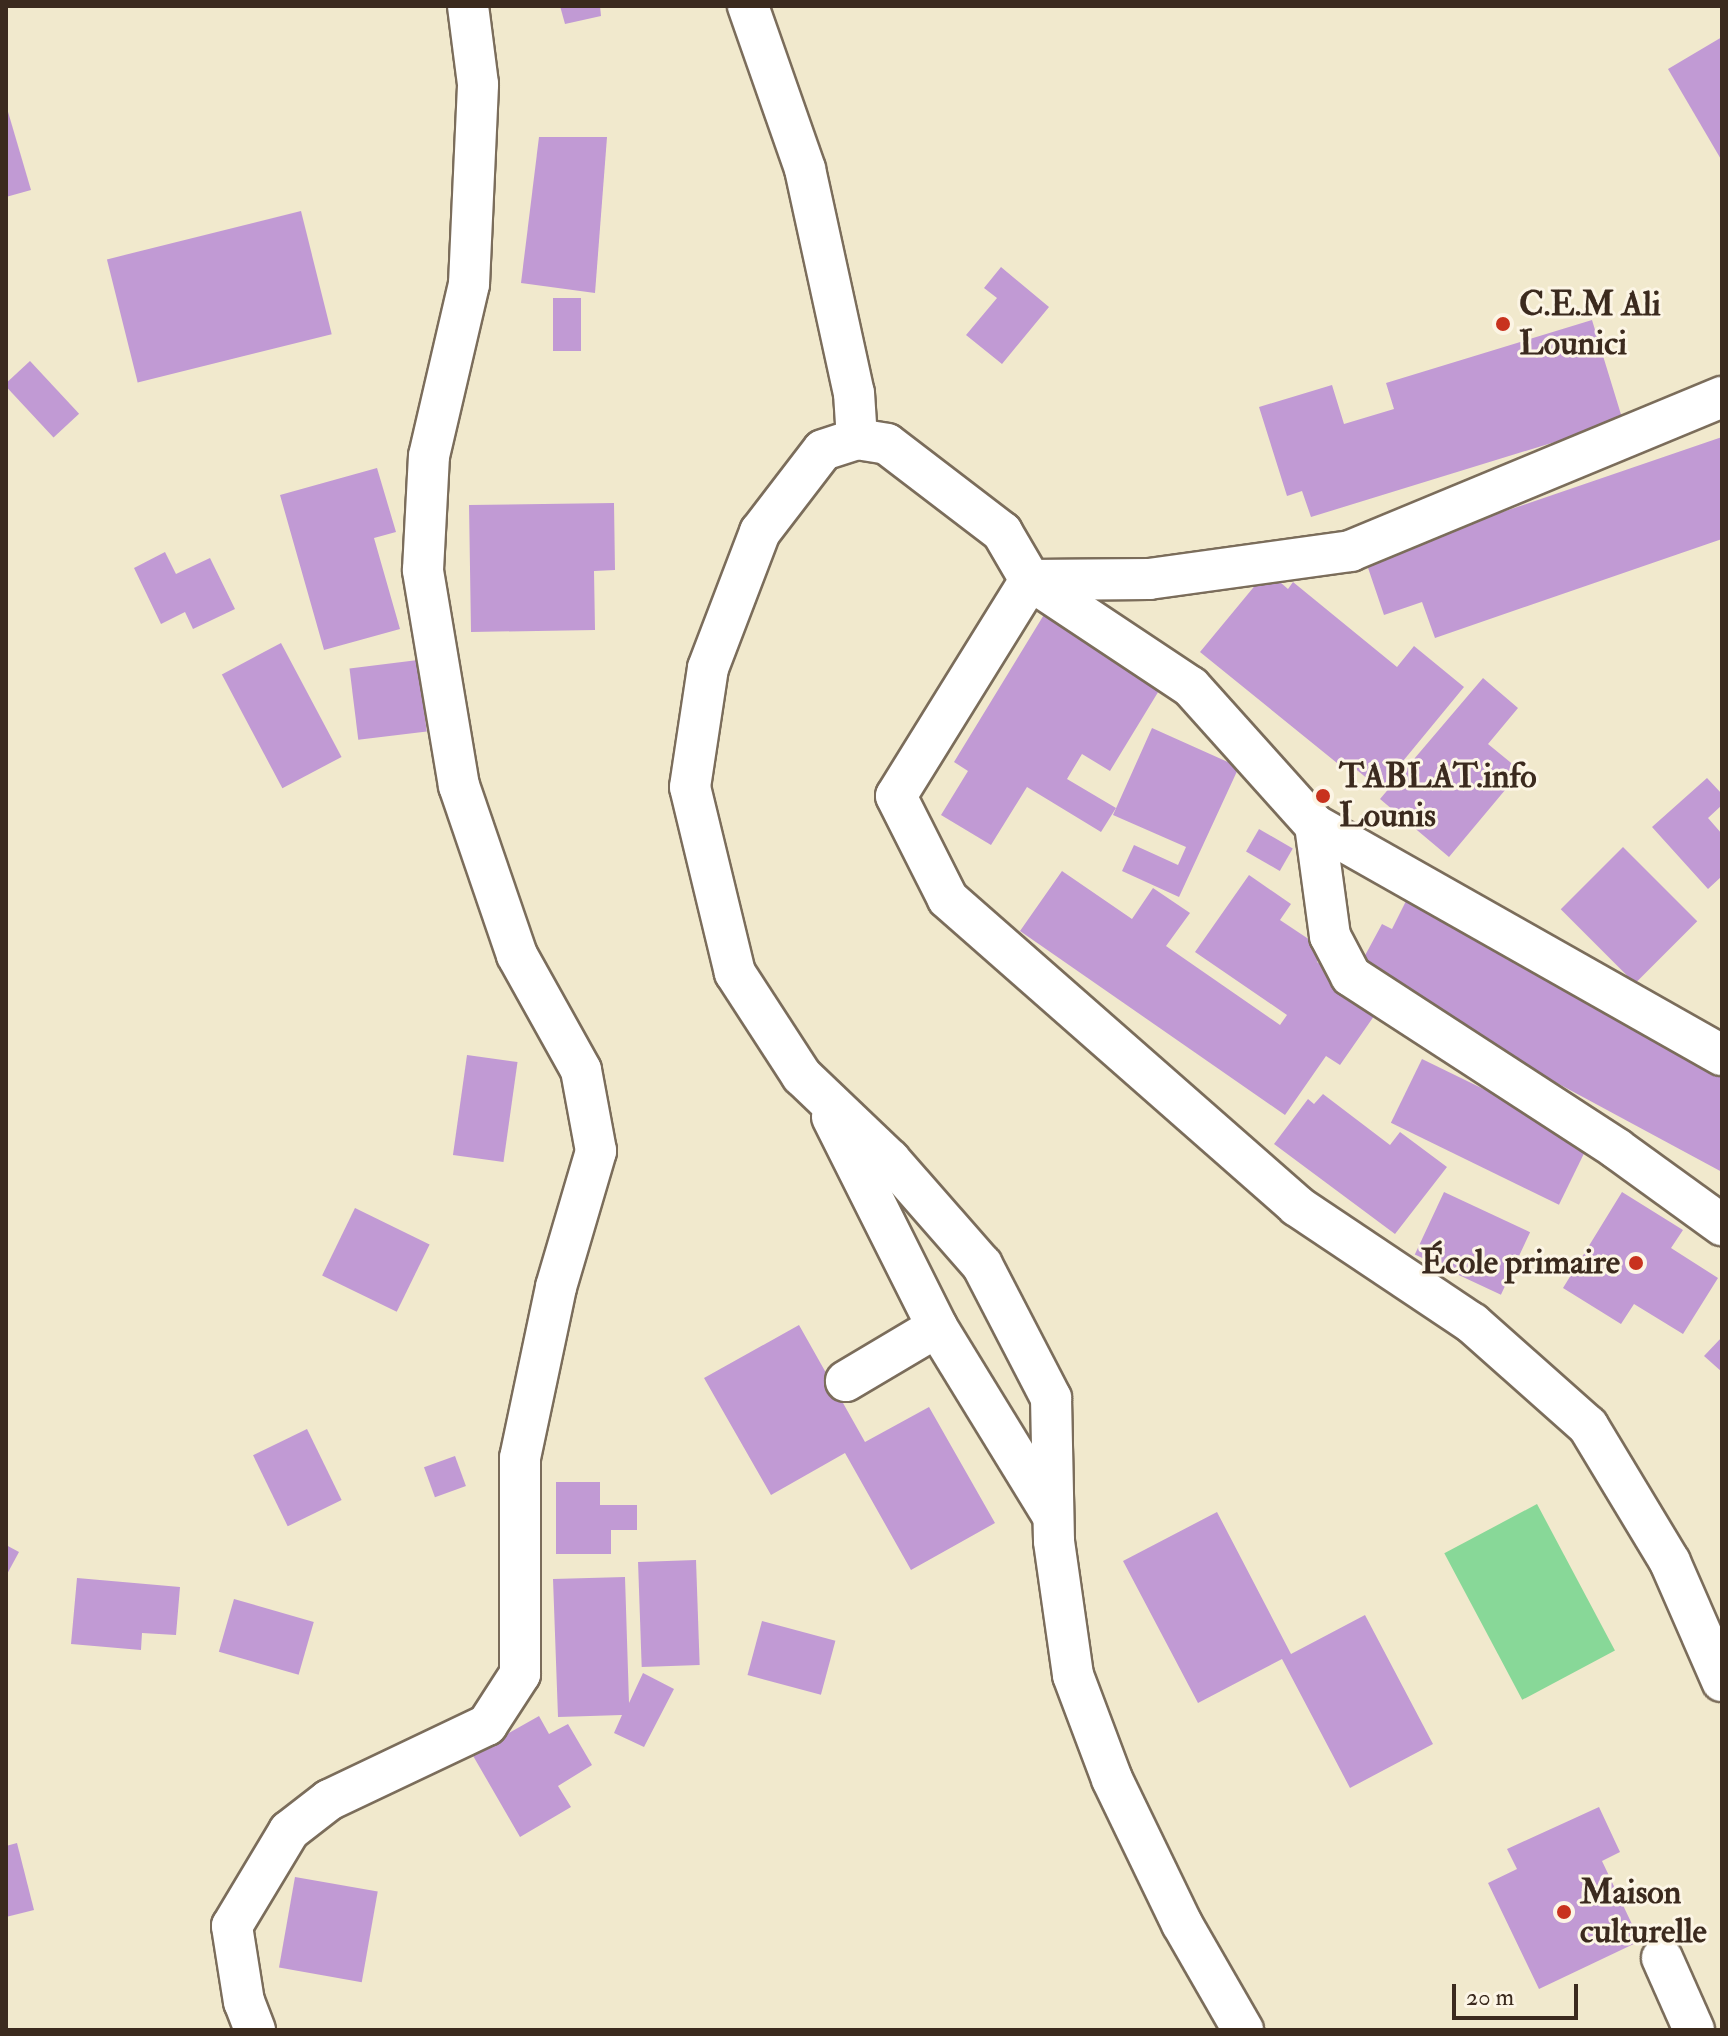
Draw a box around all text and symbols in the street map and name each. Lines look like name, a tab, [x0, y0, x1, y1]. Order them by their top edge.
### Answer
place label: C.E.M Ali Lounici	[1519, 284, 1661, 364]
marker: C.E.M Ali Lounici	[1494, 315, 1512, 333]
place label: TABLAT.info Lounis	[1339, 756, 1537, 836]
marker: TABLAT.info Lounis	[1314, 787, 1332, 805]
place label: École primaire	[1421, 1243, 1620, 1283]
marker: École primaire	[1627, 1254, 1645, 1272]
place label: Maison culturelle	[1580, 1872, 1707, 1952]
marker: Maison culturelle	[1555, 1903, 1573, 1921]
scale bar	[1456, 1968, 1582, 2018]
text: 20 m	[1466, 1982, 1514, 2013]

